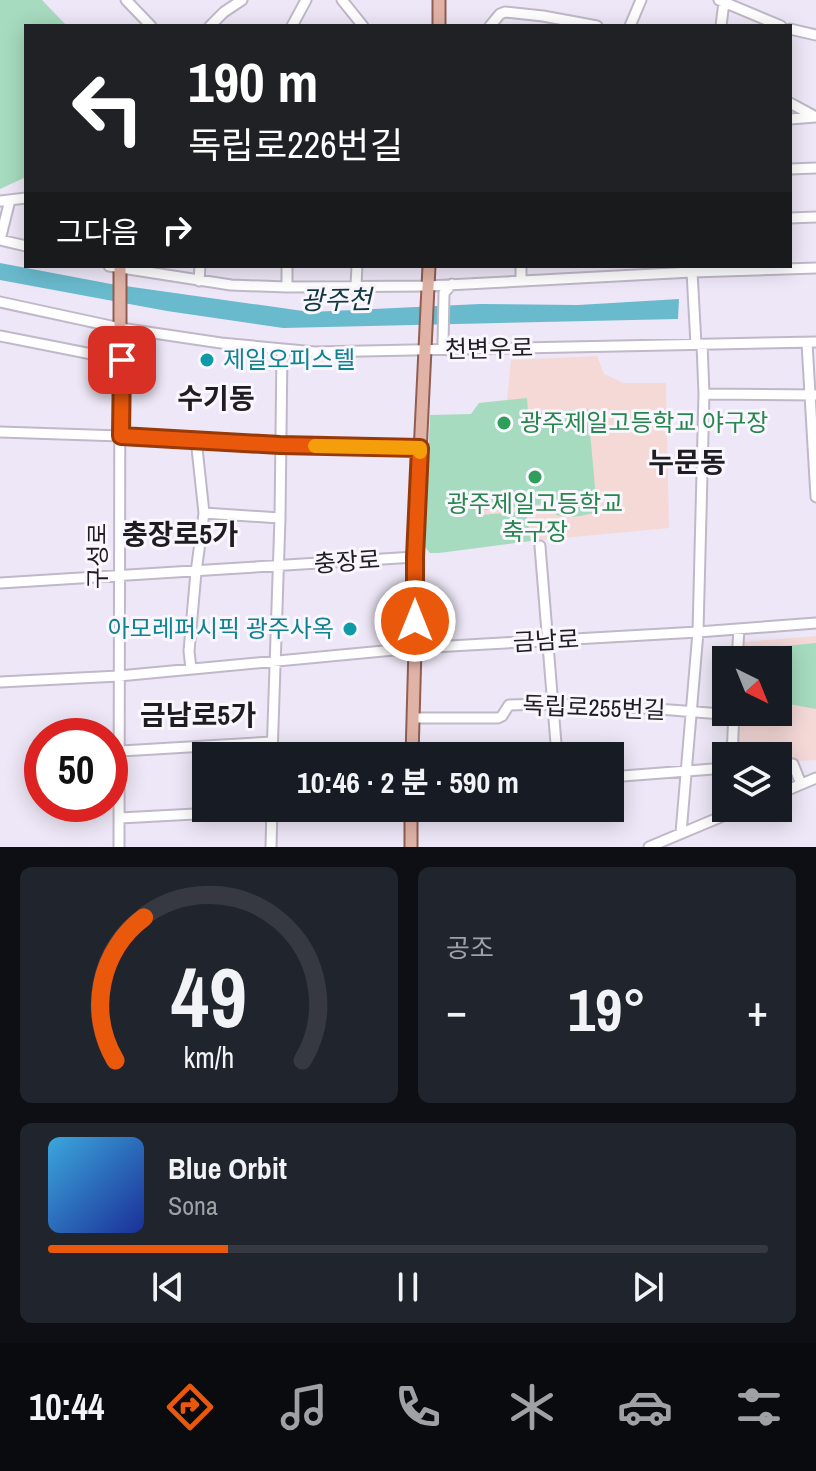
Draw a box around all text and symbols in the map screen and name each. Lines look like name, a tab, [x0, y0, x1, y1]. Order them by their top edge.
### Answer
text: 190 m	[188, 44, 318, 119]
icon: left	[56, 56, 160, 160]
text: 독립로226번길	[188, 121, 403, 169]
icon: right	[155, 208, 199, 252]
text: 그다음	[56, 212, 139, 252]
water label: 광주천	[300, 281, 375, 318]
pin	[88, 326, 156, 394]
street label: 천변우로	[445, 331, 533, 365]
icon: arrive	[100, 338, 144, 382]
place label: 제일오피스텔	[223, 343, 355, 375]
marker: 제일오피스텔	[198, 351, 216, 369]
district label: 수기동	[177, 379, 255, 417]
place label: 광주제일고등학교 야구장	[520, 406, 768, 438]
marker: 광주제일고등학교 야구장	[495, 414, 513, 432]
district label: 누문동	[648, 443, 726, 481]
marker: 광주제일고등학교 축구장	[526, 468, 544, 486]
place label: 광주제일고등학교 축구장	[447, 487, 623, 547]
district label: 충장로5가	[122, 515, 238, 553]
street label: 구성로	[81, 523, 113, 589]
street label: 충장로	[313, 543, 381, 579]
position arrow	[373, 579, 457, 663]
place label: 아모레퍼시픽 광주사옥	[108, 612, 334, 644]
marker: 아모레퍼시픽 광주사옥	[341, 620, 359, 638]
street label: 금남로	[512, 622, 580, 658]
north arrow	[712, 646, 792, 726]
map controls	[712, 646, 792, 822]
street label: 독립로255번길	[522, 689, 666, 725]
district label: 금남로5가	[140, 696, 256, 734]
speed limit sign: 50	[24, 718, 128, 822]
button: layers	[712, 742, 792, 822]
text: 10:46 · 2 분 · 590 m	[297, 762, 519, 802]
text: 공조	[446, 930, 494, 965]
text: 49	[171, 941, 247, 1053]
text: 19°	[568, 969, 646, 1050]
text: −	[446, 980, 467, 1040]
text: +	[747, 980, 768, 1040]
text: km/h	[184, 1038, 234, 1077]
text: Blue Orbit	[168, 1148, 287, 1188]
text: Sona	[168, 1188, 218, 1223]
icon: previous	[146, 1265, 190, 1309]
icon: pause	[386, 1265, 430, 1309]
icon: next	[626, 1265, 670, 1309]
icon: directions	[162, 1379, 218, 1435]
icon: music	[276, 1379, 332, 1435]
icon: phone	[390, 1379, 446, 1435]
icon: climate	[504, 1379, 560, 1435]
icon: car	[617, 1379, 673, 1435]
icon: filters	[731, 1379, 787, 1435]
text: 10:44	[29, 1383, 104, 1431]

